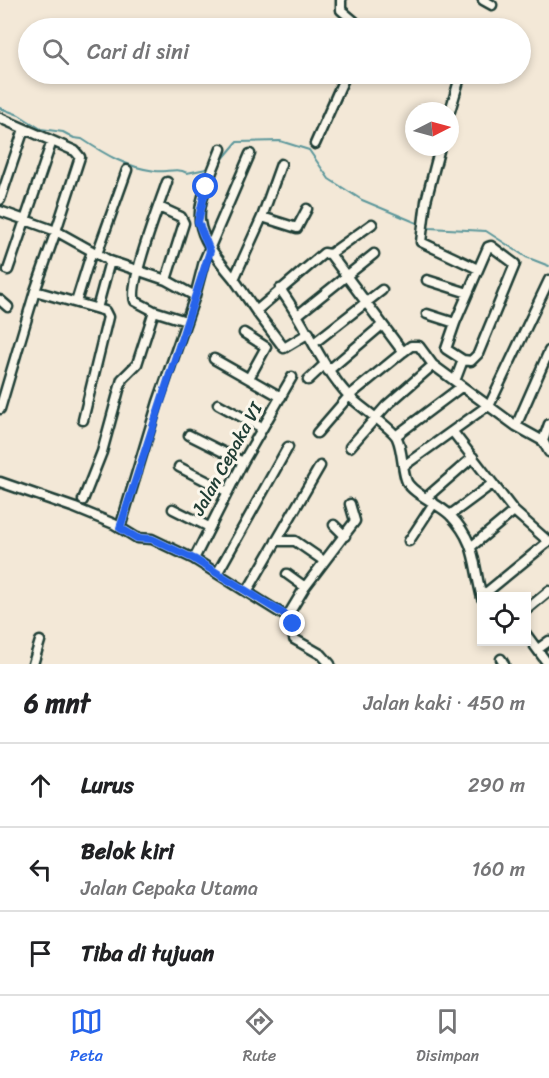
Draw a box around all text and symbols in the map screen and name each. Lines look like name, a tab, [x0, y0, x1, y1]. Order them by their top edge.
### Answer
search box	[18, 18, 531, 84]
text: Cari di sini	[87, 32, 189, 71]
icon: search	[39, 35, 72, 68]
north arrow	[405, 102, 459, 156]
route start	[192, 173, 218, 199]
street label: Jalan Cepaka VI	[182, 395, 272, 523]
map controls	[477, 592, 531, 646]
button: locate	[477, 592, 531, 646]
route end	[279, 610, 305, 636]
text: 6 mnt	[24, 680, 90, 726]
text: Jalan kaki · 450 m	[363, 686, 525, 721]
text: Lurus	[81, 766, 134, 805]
text: 290 m	[468, 768, 525, 803]
icon: ahead	[24, 769, 57, 802]
text: Belok kiri	[81, 832, 174, 871]
text: 160 m	[472, 852, 525, 887]
icon: left	[24, 853, 57, 886]
text: Jalan Cepaka Utama	[81, 871, 258, 906]
text: Tiba di tujuan	[81, 934, 214, 973]
icon: arrive	[24, 937, 57, 970]
tab: Peta	[70, 1005, 103, 1070]
tab: Rute	[243, 1005, 276, 1070]
tab: Disimpan	[416, 1005, 479, 1070]

